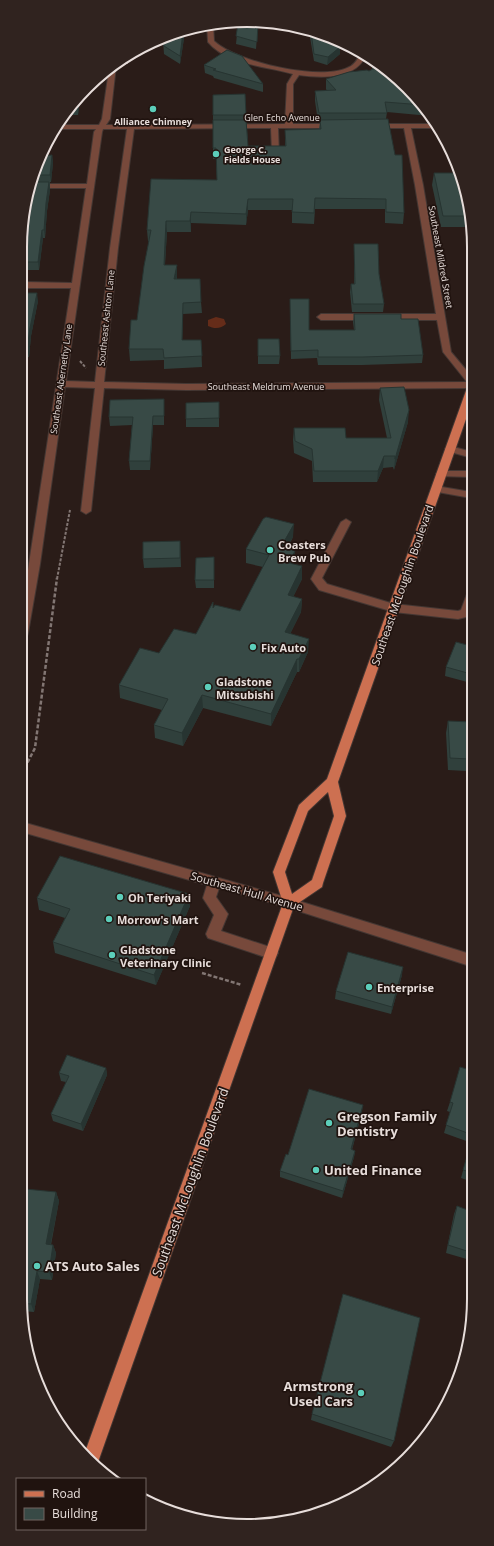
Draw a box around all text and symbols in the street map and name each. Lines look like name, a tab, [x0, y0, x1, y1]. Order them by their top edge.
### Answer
marker: Alliance Chimney	[148, 104, 158, 114]
street label: Glen Echo Avenue	[244, 111, 320, 124]
place label: Alliance Chimney	[114, 115, 193, 128]
place label: George C. Fields House	[224, 143, 280, 166]
marker: George C. Fields House	[211, 149, 221, 159]
street label: Southeast Mildred Street	[426, 204, 456, 310]
street label: Southeast Ashton Lane	[94, 269, 118, 367]
street label: Southeast Abernethy Lane	[47, 323, 75, 435]
street label: Southeast Meldrum Avenue	[208, 380, 324, 393]
street label: Southeast McLoughlin Boulevard	[367, 503, 437, 667]
place label: Coasters Brew Pub	[278, 537, 330, 565]
marker: Coasters Brew Pub	[265, 545, 275, 555]
place label: Fix Auto	[261, 640, 306, 655]
marker: Fix Auto	[248, 642, 258, 652]
place label: Gladstone Mitsubishi	[216, 674, 274, 702]
marker: Gladstone Mitsubishi	[203, 682, 213, 692]
street label: Southeast Hull Avenue	[189, 868, 305, 914]
place label: Oh Teriyaki	[128, 890, 191, 905]
marker: Oh Teriyaki	[115, 892, 125, 902]
place label: Morrow's Mart	[117, 912, 199, 927]
marker: Morrow's Mart	[104, 914, 114, 924]
place label: Gladstone Veterinary Clinic	[120, 942, 212, 970]
marker: Gladstone Veterinary Clinic	[107, 950, 117, 960]
place label: Enterprise	[377, 980, 434, 995]
marker: Enterprise	[364, 982, 374, 992]
street label: Southeast McLoughlin Boulevard	[147, 1085, 233, 1279]
place label: Gregson Family Dentistry	[337, 1107, 437, 1140]
marker: Gregson Family Dentistry	[324, 1118, 334, 1128]
place label: United Finance	[324, 1161, 422, 1179]
marker: United Finance	[311, 1165, 321, 1175]
place label: ATS Auto Sales	[45, 1257, 140, 1275]
marker: ATS Auto Sales	[32, 1261, 42, 1271]
place label: Armstrong Used Cars	[283, 1377, 354, 1410]
marker: Armstrong Used Cars	[356, 1388, 366, 1398]
legend	[16, 1478, 146, 1530]
text: Road	[52, 1485, 81, 1502]
text: Building	[52, 1505, 98, 1522]

